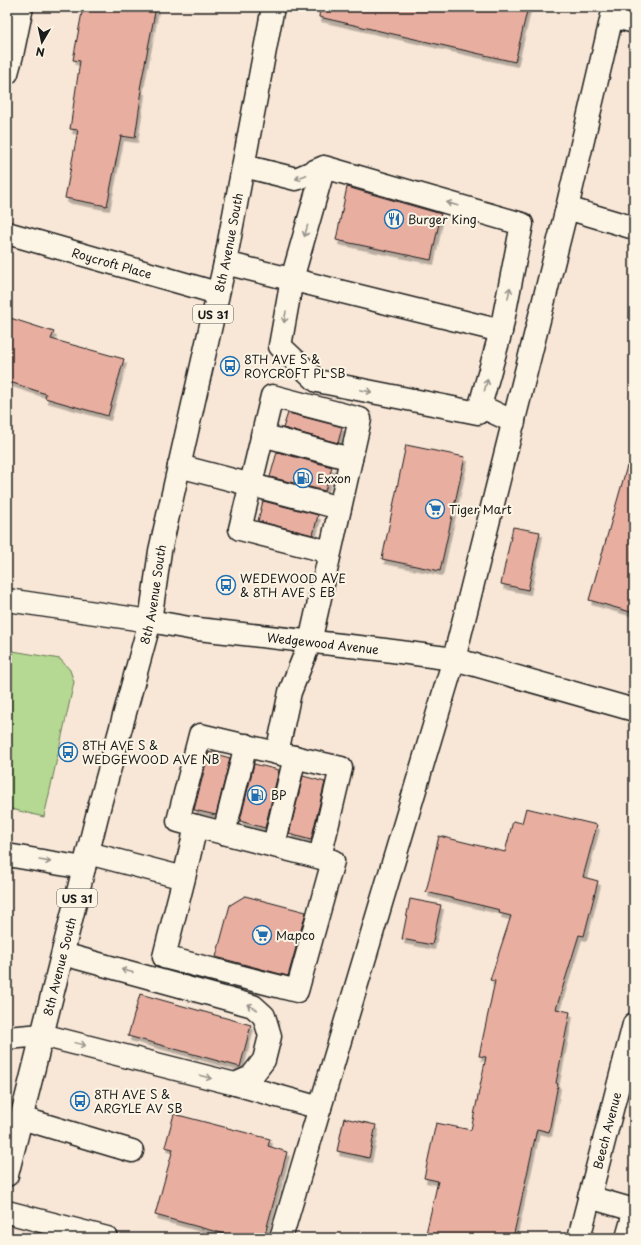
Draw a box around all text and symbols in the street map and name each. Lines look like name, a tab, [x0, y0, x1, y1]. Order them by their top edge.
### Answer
north arrow	[22, 22, 62, 62]
text: N	[34, 43, 46, 61]
one-way arrow	[295, 173, 307, 181]
street label: 8th Avenue South	[210, 191, 247, 294]
one-way arrow	[445, 200, 458, 207]
restaurant icon: Burger King	[383, 208, 405, 230]
place label: Burger King	[408, 210, 477, 228]
one-way arrow	[302, 224, 309, 237]
street label: Roycroft Place	[70, 243, 154, 283]
one-way arrow	[505, 287, 513, 300]
road number: US 31	[193, 305, 233, 323]
one-way arrow	[281, 310, 289, 323]
place label: 8TH AVE S & ROYCROFT PL SB	[244, 350, 346, 382]
bus stop icon: 8TH AVE S & ROYCROFT PL SB	[219, 355, 241, 377]
one-way arrow	[483, 379, 490, 392]
one-way arrow	[359, 387, 372, 395]
fuel station icon: Exxon	[292, 467, 314, 489]
place label: Exxon	[317, 469, 351, 487]
supermarket icon: Tiger Mart	[424, 498, 446, 520]
place label: Tiger Mart	[449, 500, 512, 518]
street label: 8th Avenue South	[135, 543, 170, 646]
place label: WEDEWOOD AVE & 8TH AVE S EB	[240, 569, 346, 601]
bus stop icon: WEDEWOOD AVE & 8TH AVE S EB	[215, 574, 237, 596]
street label: Wedgewood Avenue	[266, 628, 380, 658]
place label: 8TH AVE S & WEDGEWOOD AVE NB	[82, 736, 219, 768]
bus stop icon: 8TH AVE S & WEDGEWOOD AVE NB	[57, 741, 79, 763]
fuel station icon: BP	[246, 784, 268, 806]
place label: BP	[271, 786, 286, 804]
one-way arrow	[39, 857, 52, 865]
road number: US 31	[57, 889, 97, 907]
street label: 8th Avenue South	[38, 915, 80, 1018]
supermarket icon: Mapco	[251, 924, 273, 946]
place label: Mapco	[276, 926, 315, 944]
one-way arrow	[121, 967, 134, 974]
one-way arrow	[246, 1003, 258, 1010]
one-way arrow	[73, 1041, 86, 1049]
one-way arrow	[199, 1073, 212, 1081]
place label: 8TH AVE S & ARGYLE AV SB	[94, 1085, 182, 1117]
bus stop icon: 8TH AVE S & ARGYLE AV SB	[69, 1090, 91, 1112]
street label: Beech Avenue	[588, 1090, 625, 1171]

